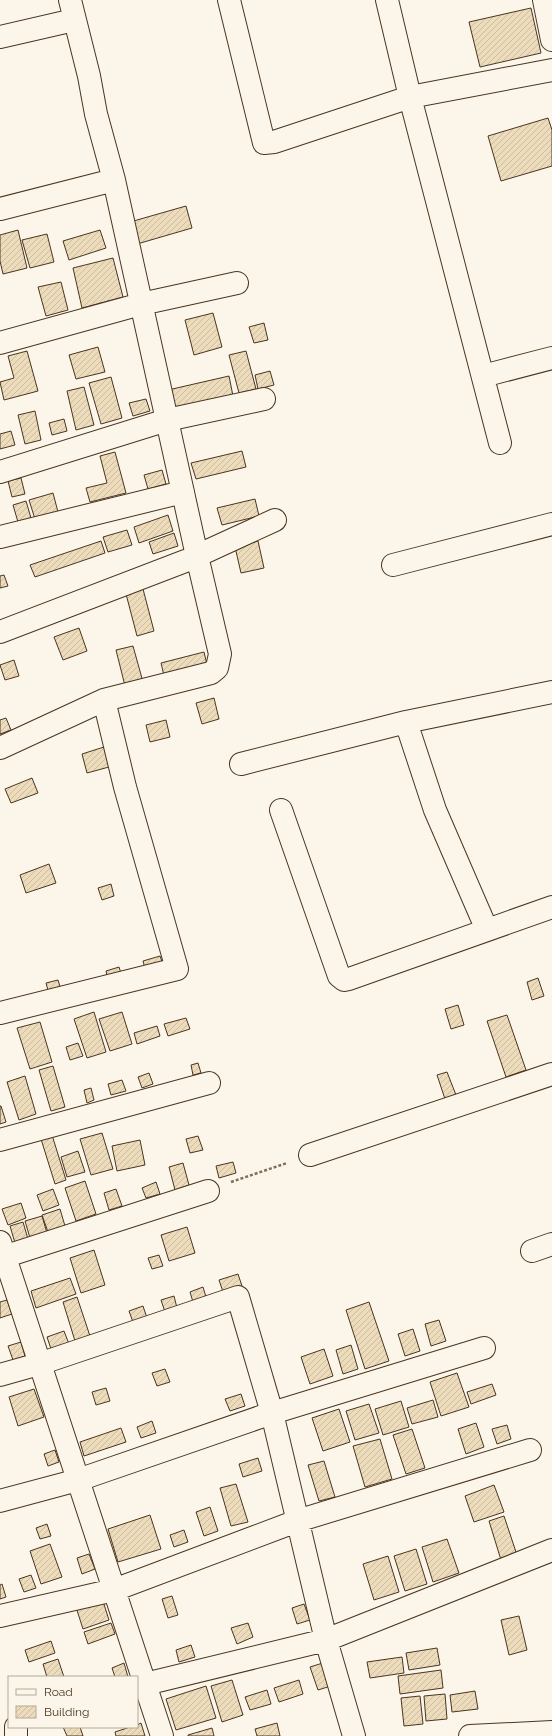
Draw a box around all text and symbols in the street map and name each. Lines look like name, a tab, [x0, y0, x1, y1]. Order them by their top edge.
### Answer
legend	[8, 1676, 138, 1728]
text: Road	[44, 1685, 73, 1699]
text: Building	[44, 1705, 90, 1719]

